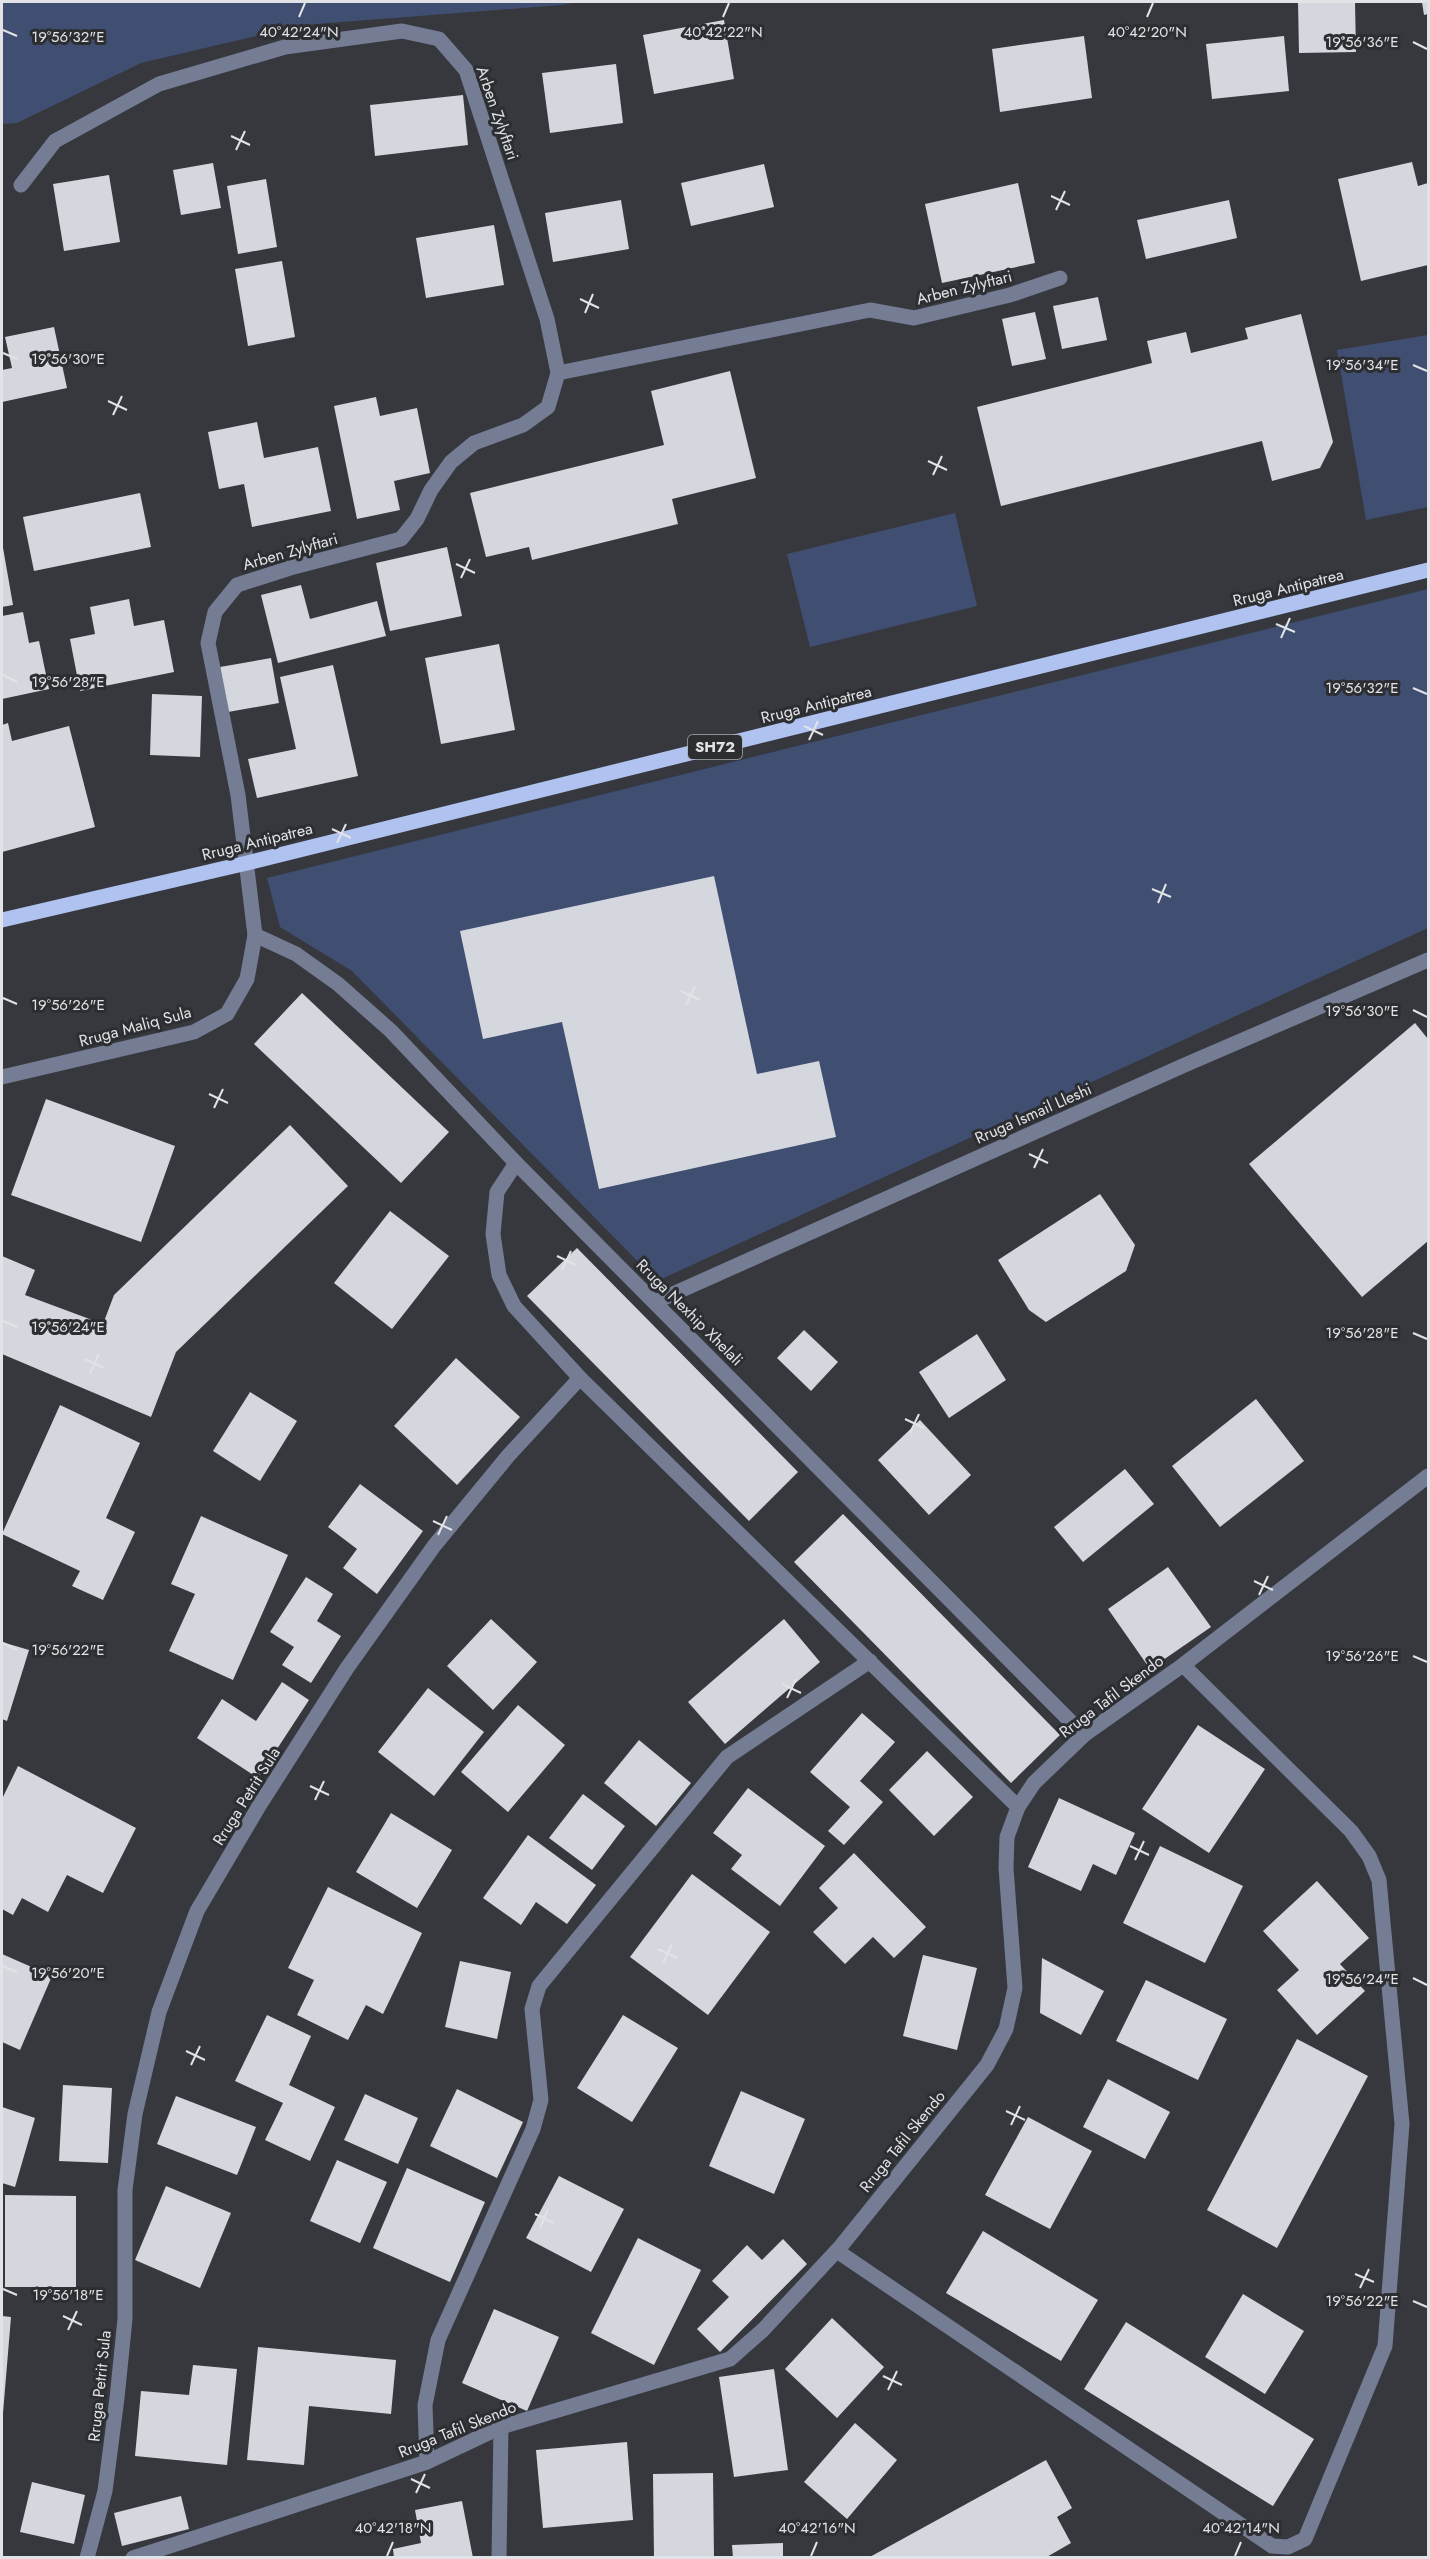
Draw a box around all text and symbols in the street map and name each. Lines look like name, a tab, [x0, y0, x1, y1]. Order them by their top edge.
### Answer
text: 40°42'24"N	[259, 21, 339, 43]
text: 40°42'22"N	[683, 21, 763, 43]
text: 40°42'20"N	[1107, 21, 1187, 43]
text: 19°56'32"E	[32, 26, 104, 48]
text: 19°56'36"E	[1326, 31, 1399, 53]
street label: Arben Zylyftari	[471, 63, 524, 163]
street label: Arben Zylyftari	[914, 264, 1014, 311]
text: 19°56'30"E	[31, 348, 105, 370]
text: 19°56'34"E	[1325, 354, 1399, 376]
street label: Arben Zylyftari	[240, 527, 340, 576]
street label: Rruga Antipatrea	[1230, 563, 1346, 612]
text: 19°56'28"E	[32, 671, 104, 693]
text: 19°56'32"E	[1326, 677, 1398, 699]
street label: Rruga Antipatrea	[758, 680, 874, 729]
road number: SH72	[688, 735, 742, 759]
street label: Rruga Antipatrea	[199, 817, 315, 866]
text: 19°56'26"E	[31, 994, 105, 1016]
street label: Rruga Maliq Sula	[76, 1000, 194, 1053]
text: 19°56'30"E	[1325, 1000, 1399, 1022]
street label: Rruga Ismail Lleshi	[971, 1077, 1095, 1150]
street label: Rruga Nexhip Xhelali	[631, 1254, 748, 1371]
text: 19°56'24"E	[31, 1316, 105, 1338]
text: 19°56'28"E	[1326, 1322, 1398, 1344]
text: 19°56'22"E	[31, 1639, 105, 1661]
text: 19°56'26"E	[1325, 1645, 1399, 1667]
street label: Rruga Tafil Skendo	[1054, 1649, 1168, 1743]
street label: Rruga Petrit Sula	[207, 1743, 286, 1850]
text: 19°56'20"E	[31, 1962, 105, 1984]
text: 19°56'24"E	[1325, 1968, 1399, 1990]
street label: Rruga Tafil Skendo	[854, 2085, 951, 2197]
text: 19°56'18"E	[32, 2284, 104, 2306]
text: 19°56'22"E	[1325, 2290, 1399, 2312]
street label: Rruga Petrit Sula	[82, 2329, 117, 2443]
street label: Rruga Tafil Skendo	[395, 2395, 520, 2464]
text: 40°42'18"N	[354, 2517, 432, 2539]
text: 40°42'16"N	[778, 2517, 856, 2539]
text: 40°42'14"N	[1202, 2517, 1280, 2539]

